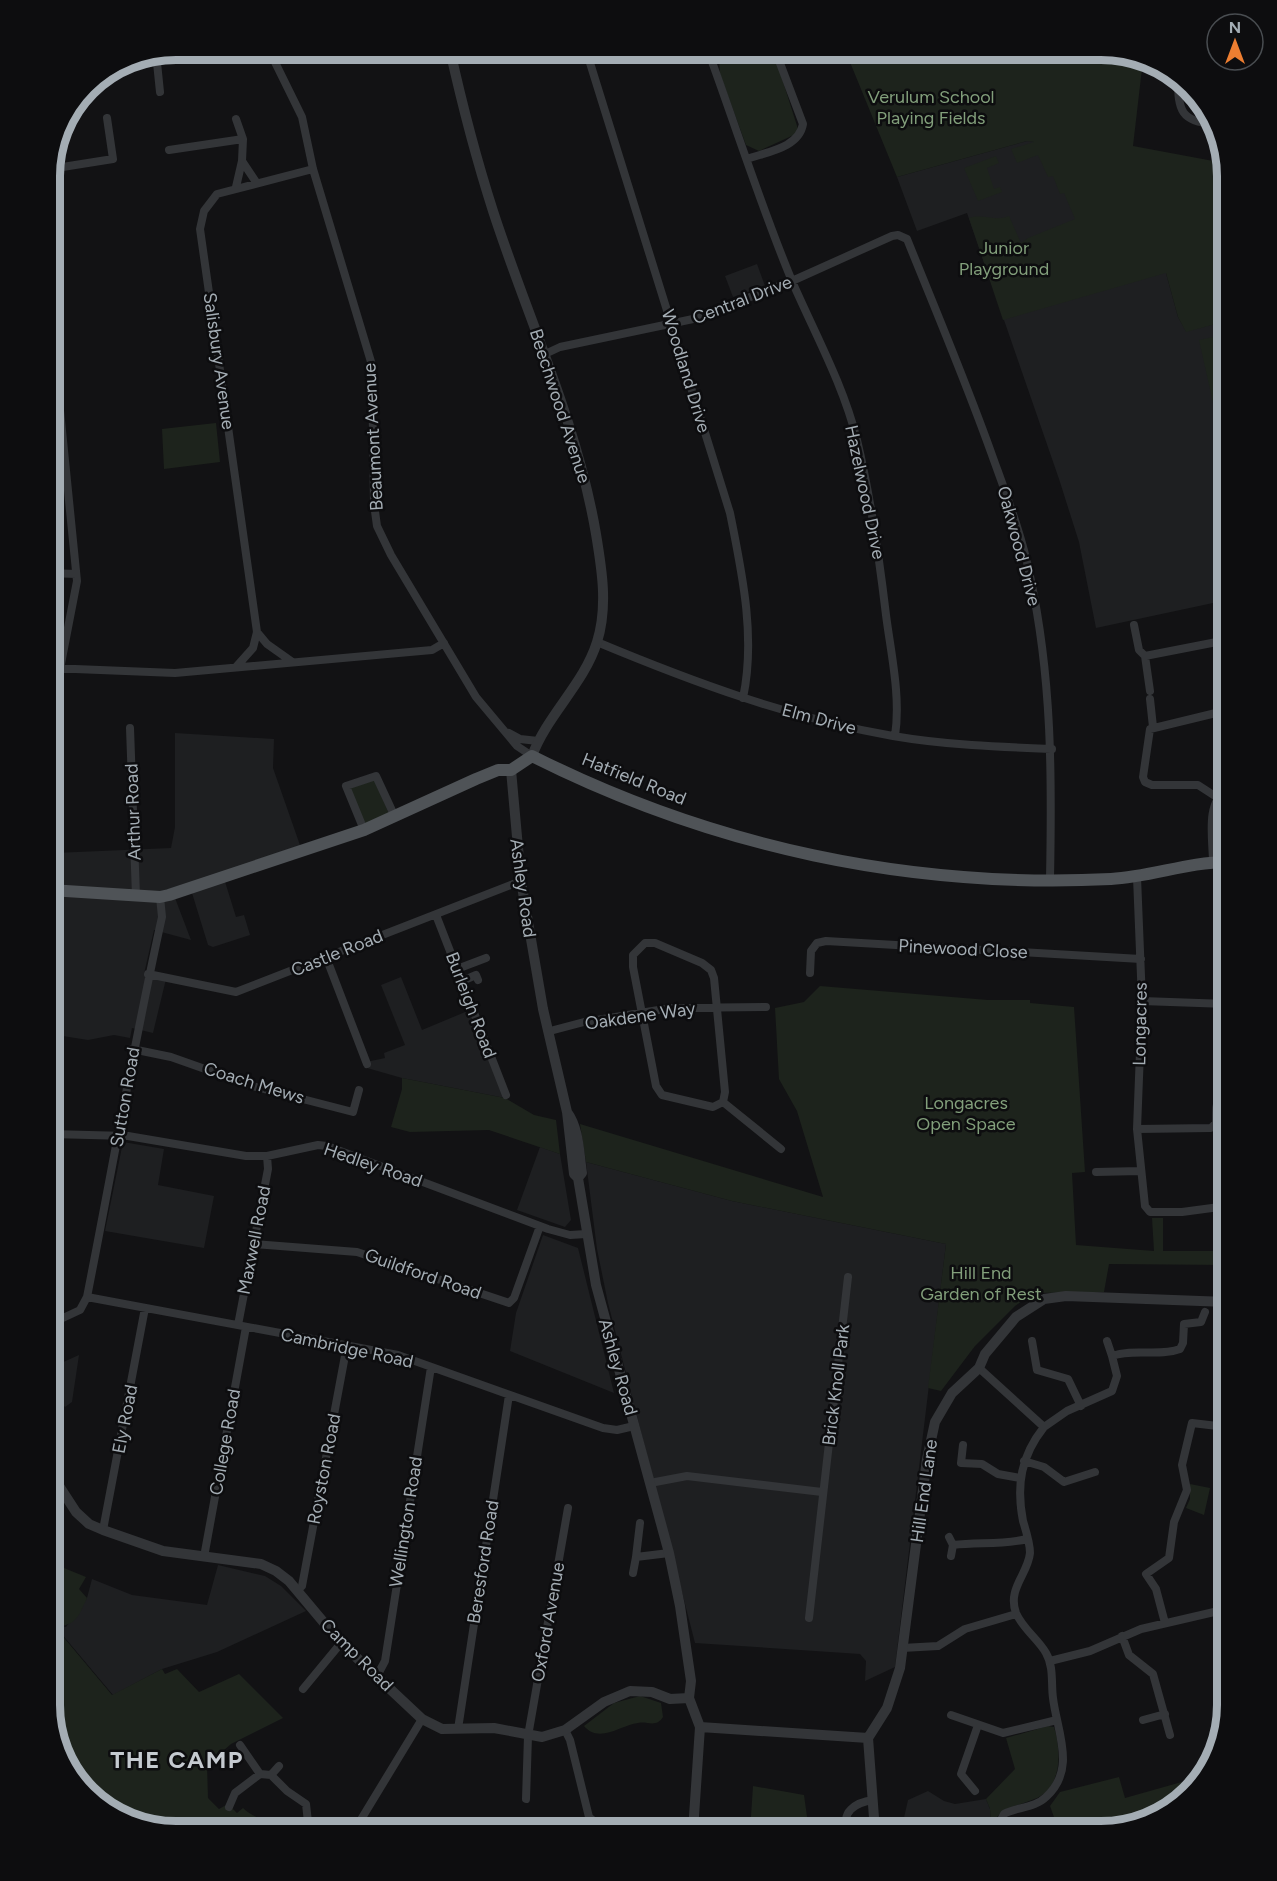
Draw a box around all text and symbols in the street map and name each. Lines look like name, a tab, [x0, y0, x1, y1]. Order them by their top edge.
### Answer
north arrow	[1205, 12, 1265, 72]
text: N	[1229, 18, 1241, 37]
park label: Verulum School Playing Fields	[867, 86, 995, 129]
park label: Junior Playground	[959, 237, 1049, 280]
street label: Central Drive	[689, 271, 795, 329]
street label: Salisbury Avenue	[198, 291, 240, 431]
street label: Woodland Drive	[657, 307, 715, 435]
street label: Beechwood Avenue	[525, 326, 595, 486]
street label: Beaumont Avenue	[358, 362, 388, 511]
street label: Hazelwood Drive	[840, 423, 890, 561]
street label: Oakwood Drive	[992, 484, 1046, 609]
street label: Elm Drive	[779, 699, 859, 740]
street label: Hatfield Road	[579, 748, 689, 810]
street label: Arthur Road	[120, 763, 146, 861]
street label: Ashley Road	[505, 837, 541, 939]
street label: Castle Road	[288, 925, 386, 981]
street label: Pinewood Close	[898, 935, 1028, 963]
street label: Burleigh Road	[441, 949, 501, 1061]
street label: Longacres	[1128, 982, 1152, 1066]
street label: Oakdene Way	[583, 997, 697, 1035]
street label: Sutton Road	[105, 1045, 145, 1149]
street label: Coach Mews	[201, 1057, 307, 1109]
park label: Longacres Open Space	[916, 1092, 1016, 1135]
street label: Hedley Road	[321, 1138, 425, 1192]
street label: Maxwell Road	[233, 1184, 275, 1296]
street label: Guildford Road	[362, 1244, 484, 1304]
park label: Hill End Garden of Rest	[920, 1262, 1042, 1305]
street label: Ashley Road	[594, 1316, 642, 1418]
street label: Cambridge Road	[279, 1323, 415, 1373]
street label: Brick Knoll Park	[818, 1323, 854, 1447]
street label: Ely Road	[108, 1383, 142, 1455]
street label: College Road	[205, 1387, 245, 1497]
street label: Royston Road	[302, 1412, 346, 1526]
street label: Hill End Lane	[906, 1438, 942, 1544]
street label: Wellington Road	[385, 1455, 427, 1589]
street label: Beresford Road	[462, 1499, 504, 1625]
street label: Oxford Avenue	[527, 1560, 569, 1684]
street label: Camp Road	[316, 1614, 398, 1696]
district label: THE CAMP	[110, 1745, 244, 1774]

